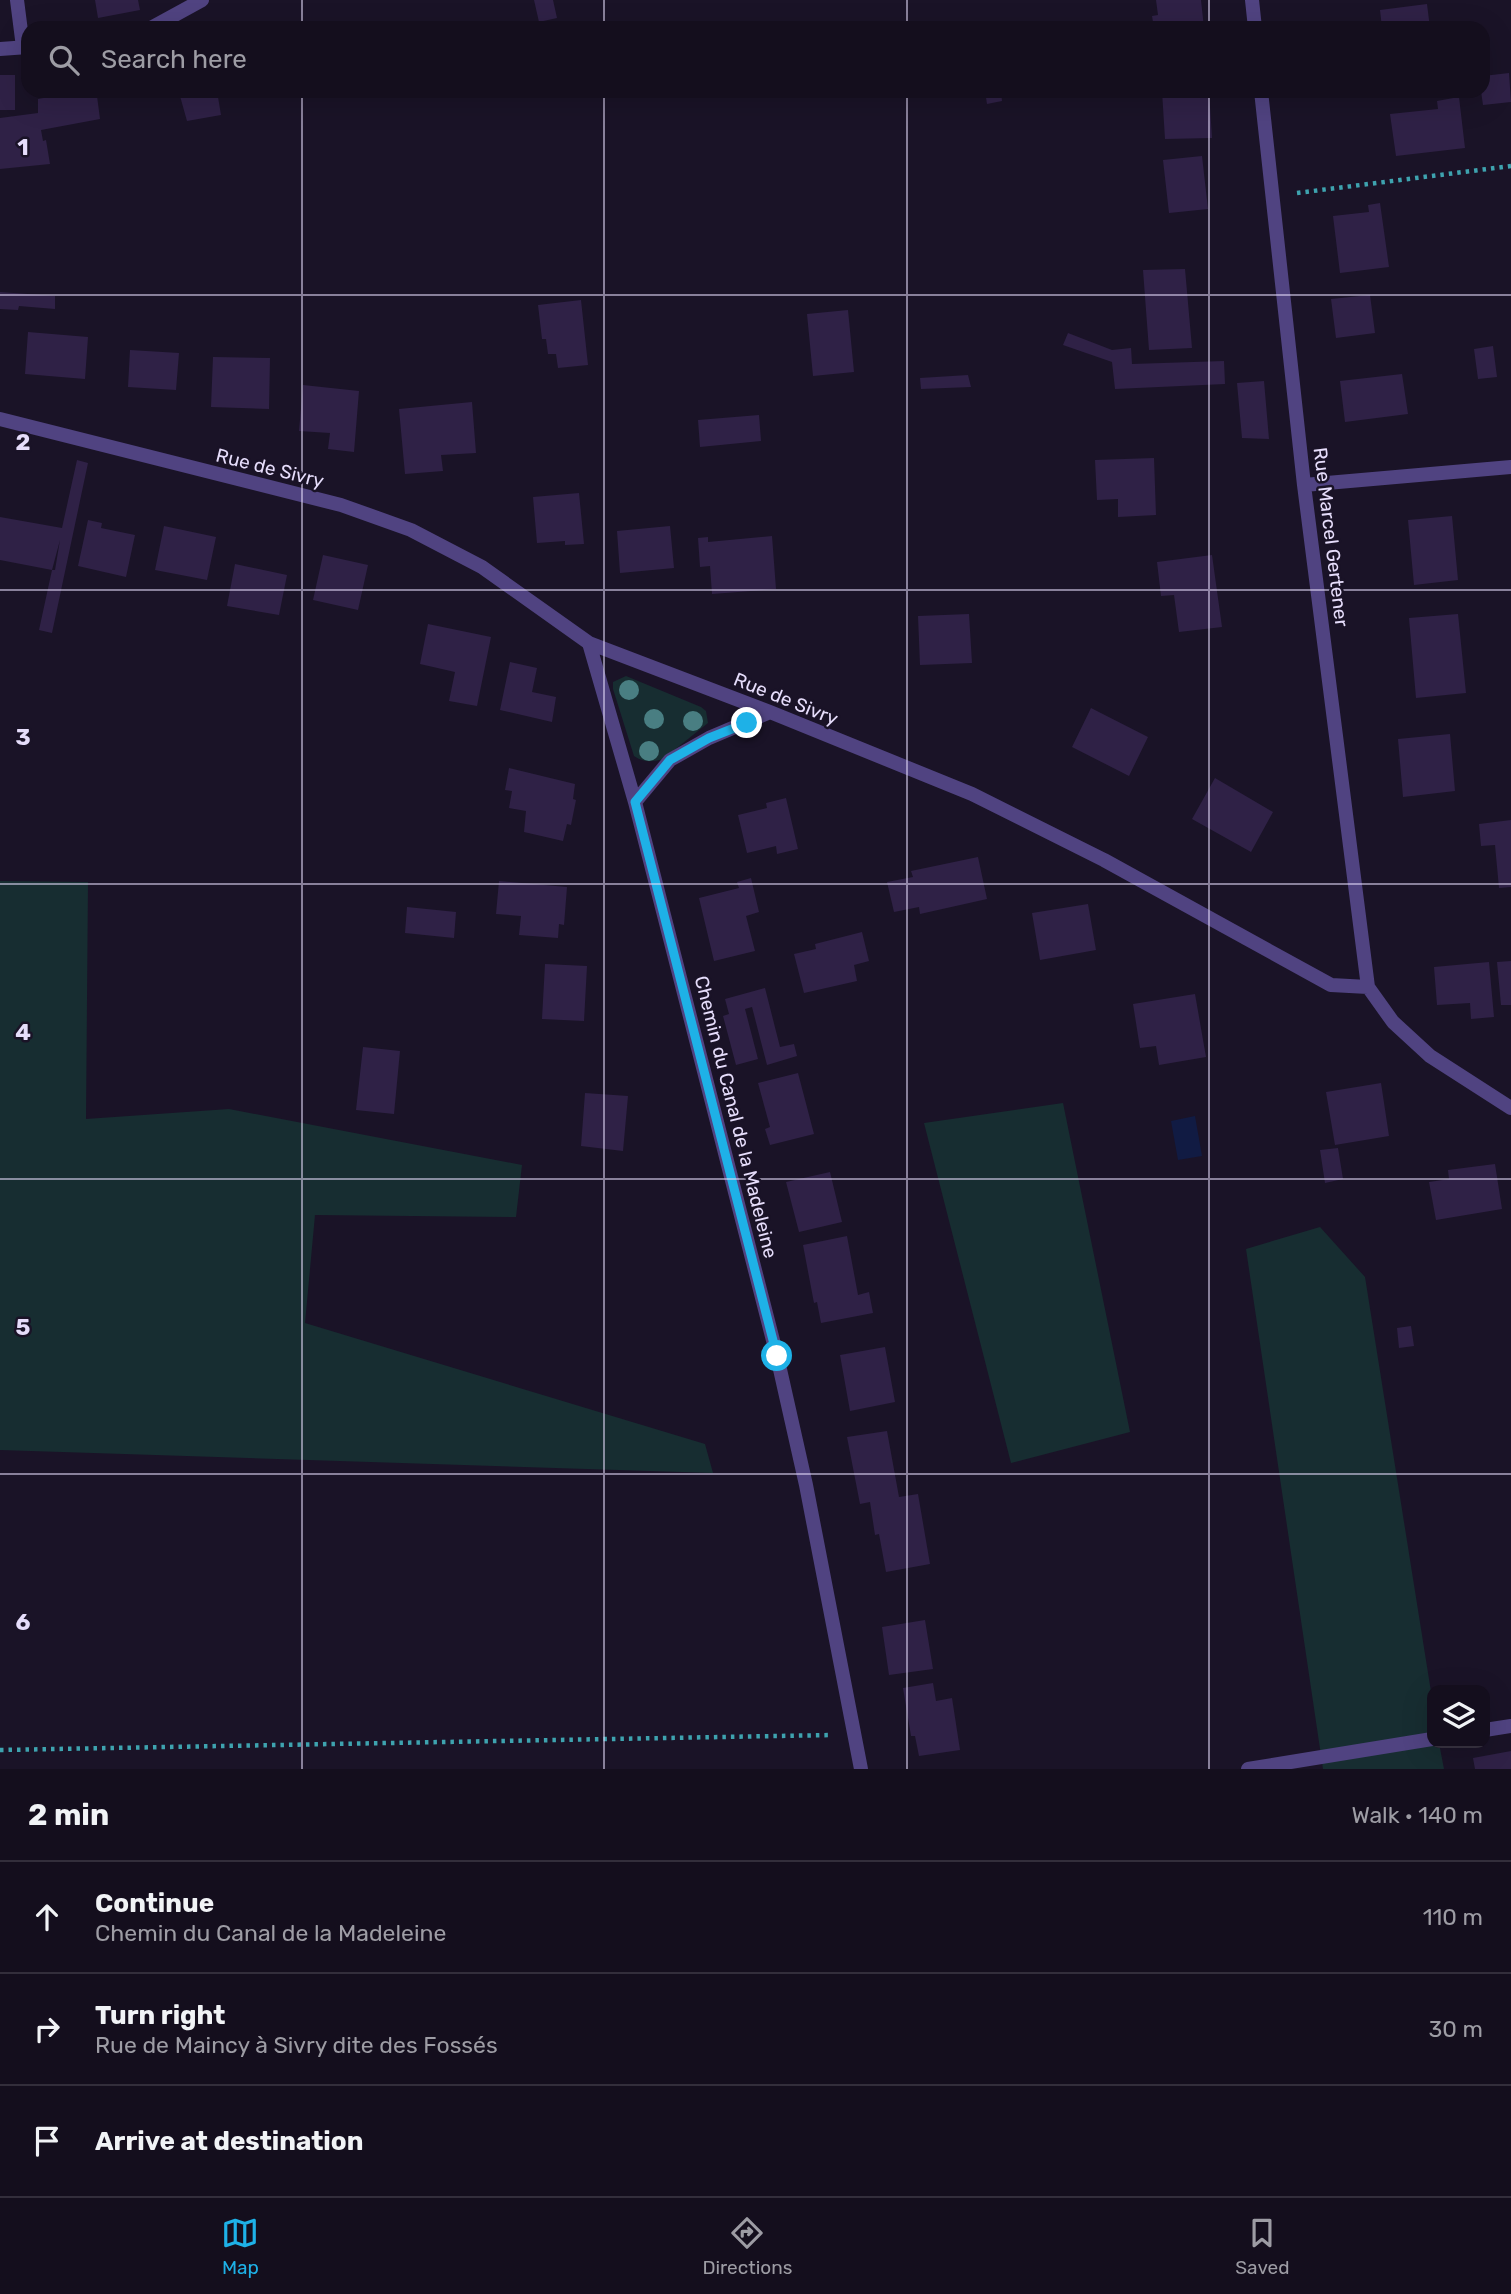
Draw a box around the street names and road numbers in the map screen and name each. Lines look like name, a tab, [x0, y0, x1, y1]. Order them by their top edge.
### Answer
street label: Rue de Sivry	[214, 443, 326, 493]
street label: Rue Marcel Gertener	[1309, 446, 1354, 629]
street label: Rue de Sivry	[730, 668, 842, 730]
street label: Chemin du Canal de la Madeleine	[690, 973, 782, 1261]

